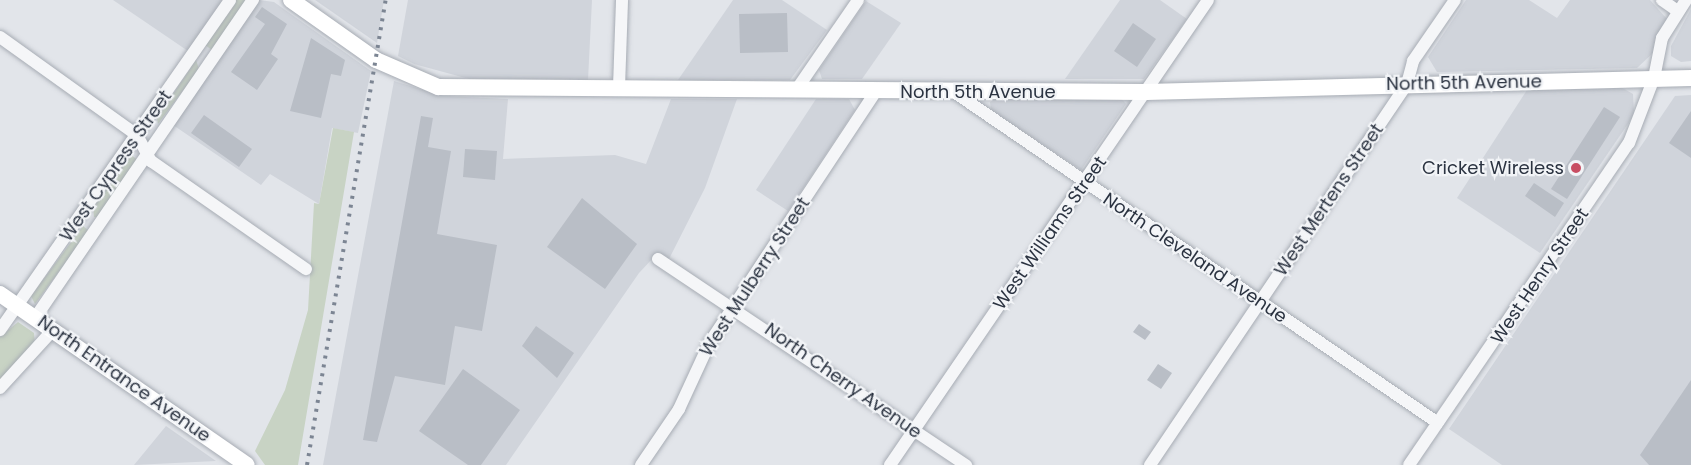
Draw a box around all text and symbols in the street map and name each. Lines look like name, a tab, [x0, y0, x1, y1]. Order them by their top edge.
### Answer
street label: North 5th Avenue	[1386, 71, 1542, 95]
street label: North 5th Avenue	[900, 81, 1056, 103]
street label: West Cypress Street	[56, 86, 176, 246]
street label: West Mertens Street	[1270, 120, 1388, 280]
street label: West Williams Street	[989, 152, 1111, 314]
place label: Cricket Wireless	[1422, 157, 1564, 179]
marker: Cricket Wireless	[1569, 161, 1583, 175]
street label: North Cleveland Avenue	[1099, 188, 1291, 328]
street label: West Mulberry Street	[695, 193, 815, 361]
street label: West Henry Street	[1487, 204, 1593, 348]
street label: North Entrance Avenue	[33, 311, 215, 447]
street label: North Cherry Avenue	[761, 319, 925, 443]

